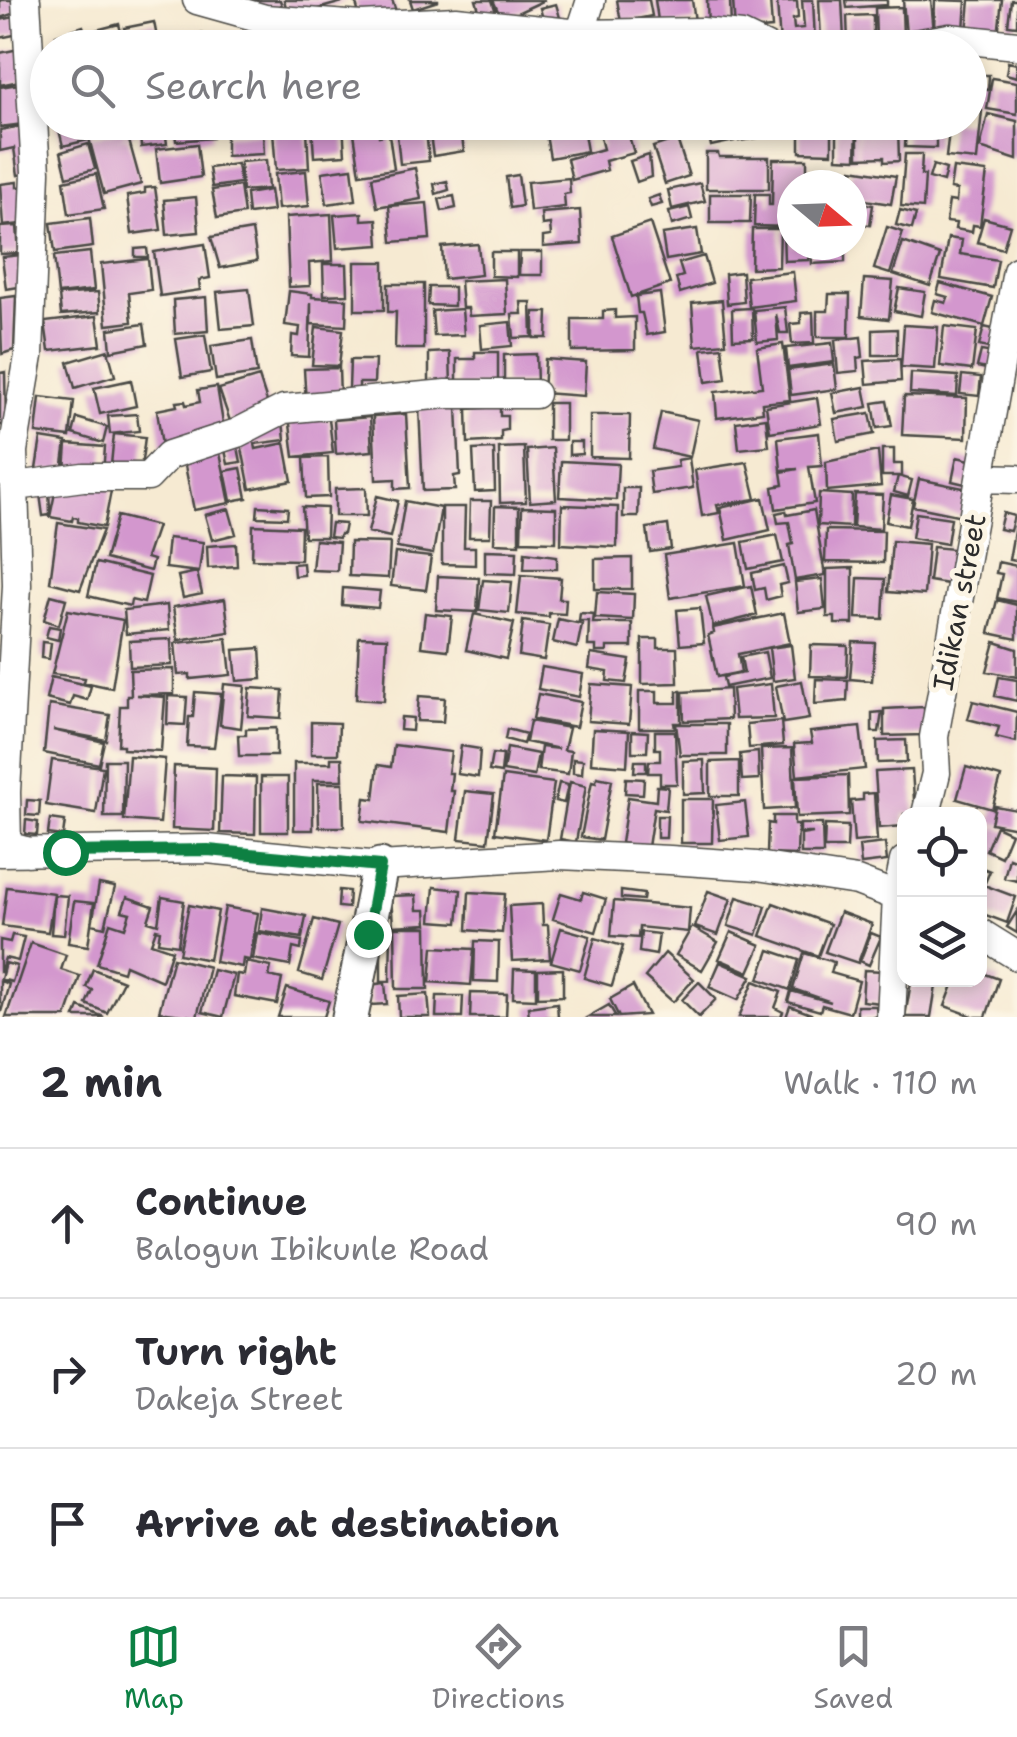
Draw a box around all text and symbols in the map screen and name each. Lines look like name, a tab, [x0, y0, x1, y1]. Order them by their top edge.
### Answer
search box	[30, 30, 987, 140]
icon: search	[65, 58, 120, 113]
text: Search here	[145, 60, 362, 111]
north arrow	[777, 170, 867, 260]
street label: Idikan street	[923, 511, 995, 693]
map controls	[897, 807, 987, 987]
button: locate	[897, 807, 987, 897]
route start	[43, 830, 89, 876]
button: layers	[897, 897, 987, 987]
route end	[346, 912, 392, 958]
text: 2 min	[40, 1054, 162, 1110]
text: Walk · 110 m	[783, 1061, 977, 1104]
text: Continue	[135, 1176, 307, 1227]
icon: ahead	[40, 1196, 95, 1251]
text: 90 m	[894, 1202, 977, 1245]
text: Balogun Ibikunle Road	[135, 1227, 489, 1270]
text: Turn right	[135, 1326, 337, 1377]
icon: right	[40, 1346, 95, 1401]
text: 20 m	[895, 1352, 977, 1395]
text: Dakeja Street	[135, 1377, 344, 1420]
icon: arrive	[40, 1496, 95, 1551]
text: Arrive at destination	[135, 1498, 559, 1549]
tab: Map	[124, 1619, 184, 1717]
tab: Directions	[432, 1619, 565, 1717]
tab: Saved	[813, 1619, 893, 1717]

